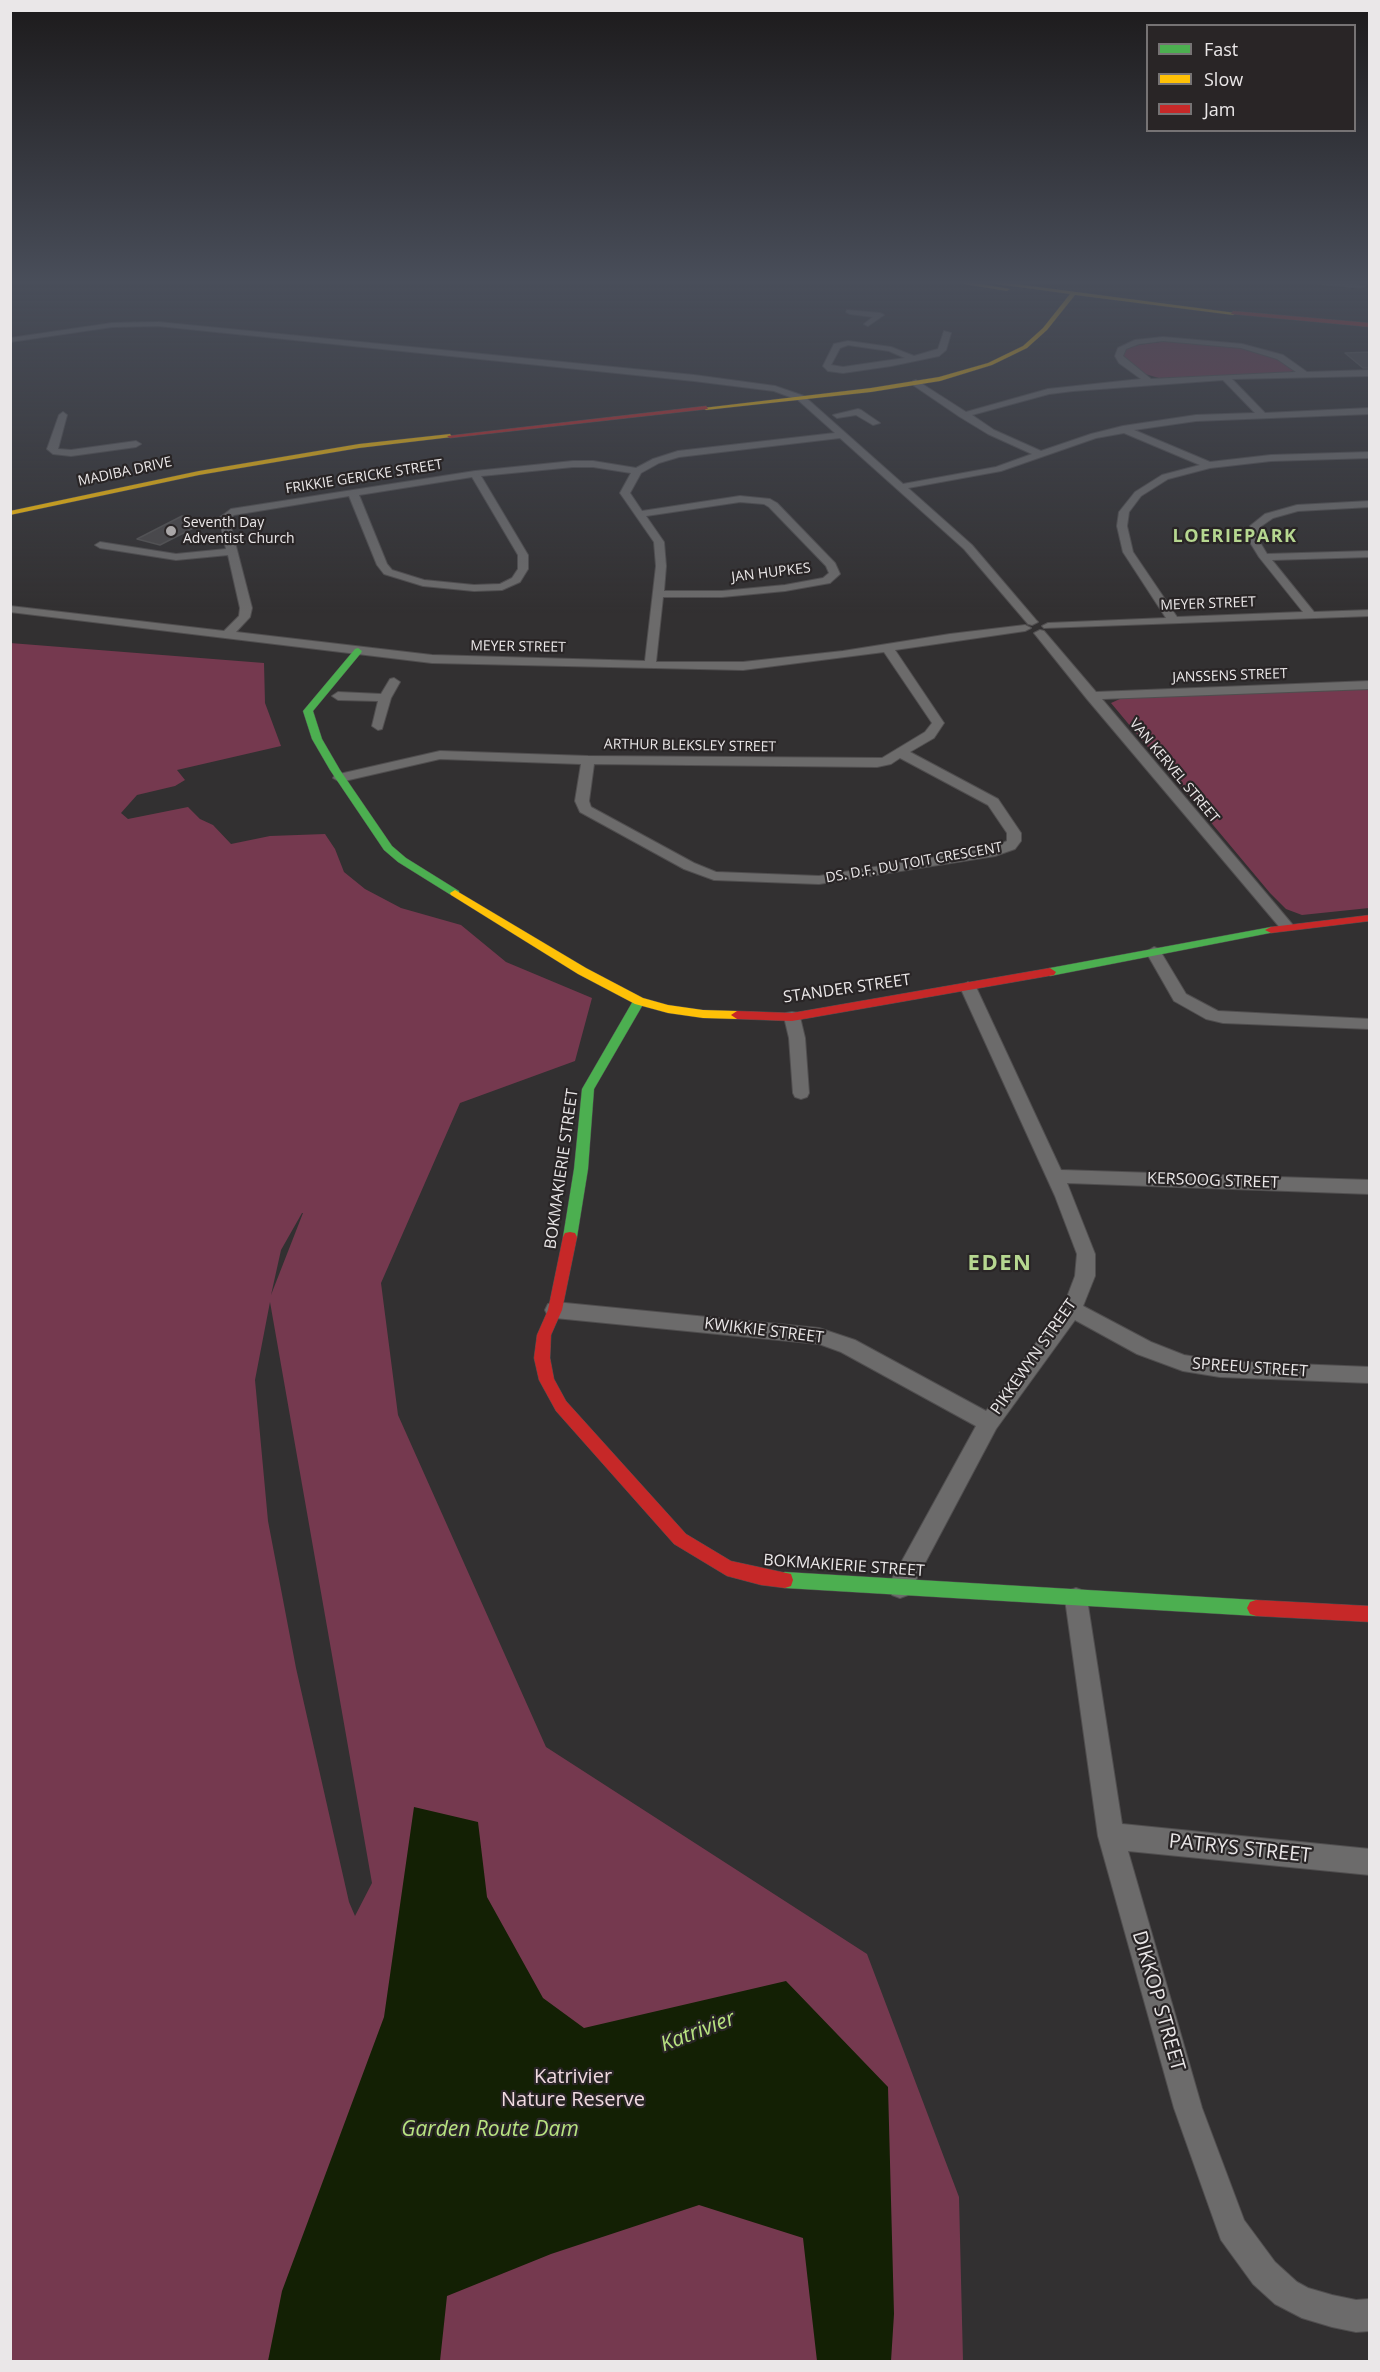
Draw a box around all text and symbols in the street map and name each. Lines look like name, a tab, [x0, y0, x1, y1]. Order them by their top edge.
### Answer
legend	[1146, 24, 1356, 132]
text: Fast	[1204, 37, 1238, 61]
text: Slow	[1204, 67, 1243, 91]
text: Jam	[1204, 97, 1236, 121]
street label: MADIBA DRIVE	[76, 454, 174, 490]
street label: FRIKKIE GERICKE STREET	[284, 456, 444, 498]
place label: Seventh Day Adventist Church	[183, 515, 295, 548]
marker: Seventh Day Adventist Church	[164, 524, 178, 538]
district label: LOERIEPARK	[1172, 526, 1298, 548]
street label: JAN HUPKES	[730, 560, 812, 586]
street label: MEYER STREET	[1160, 594, 1256, 614]
street label: MEYER STREET	[470, 638, 566, 656]
street label: JANSSENS STREET	[1172, 666, 1288, 686]
street label: VAN KERVEL STREET	[1126, 716, 1222, 826]
street label: ARTHUR BLEKSLEY STREET	[604, 736, 776, 756]
street label: DS. D.F. DU TOIT CRESCENT	[824, 839, 1004, 887]
street label: STANDER STREET	[782, 971, 912, 1007]
street label: BOKMAKIERIE STREET	[541, 1088, 583, 1250]
street label: KERSOOG STREET	[1147, 1169, 1279, 1193]
district label: EDEN	[968, 1251, 1032, 1277]
street label: PIKKEWYN STREET	[987, 1296, 1081, 1418]
street label: KWIKKIE STREET	[703, 1314, 825, 1348]
street label: SPREEU STREET	[1192, 1354, 1308, 1382]
street label: BOKMAKIERIE STREET	[763, 1551, 925, 1581]
street label: PATRYS STREET	[1168, 1830, 1312, 1868]
street label: DIKKOP STREET	[1126, 1928, 1190, 2074]
water label: Katrivier	[657, 2006, 739, 2058]
park label: Katrivier Nature Reserve	[501, 2065, 645, 2112]
water label: Garden Route Dam	[401, 2117, 579, 2143]

